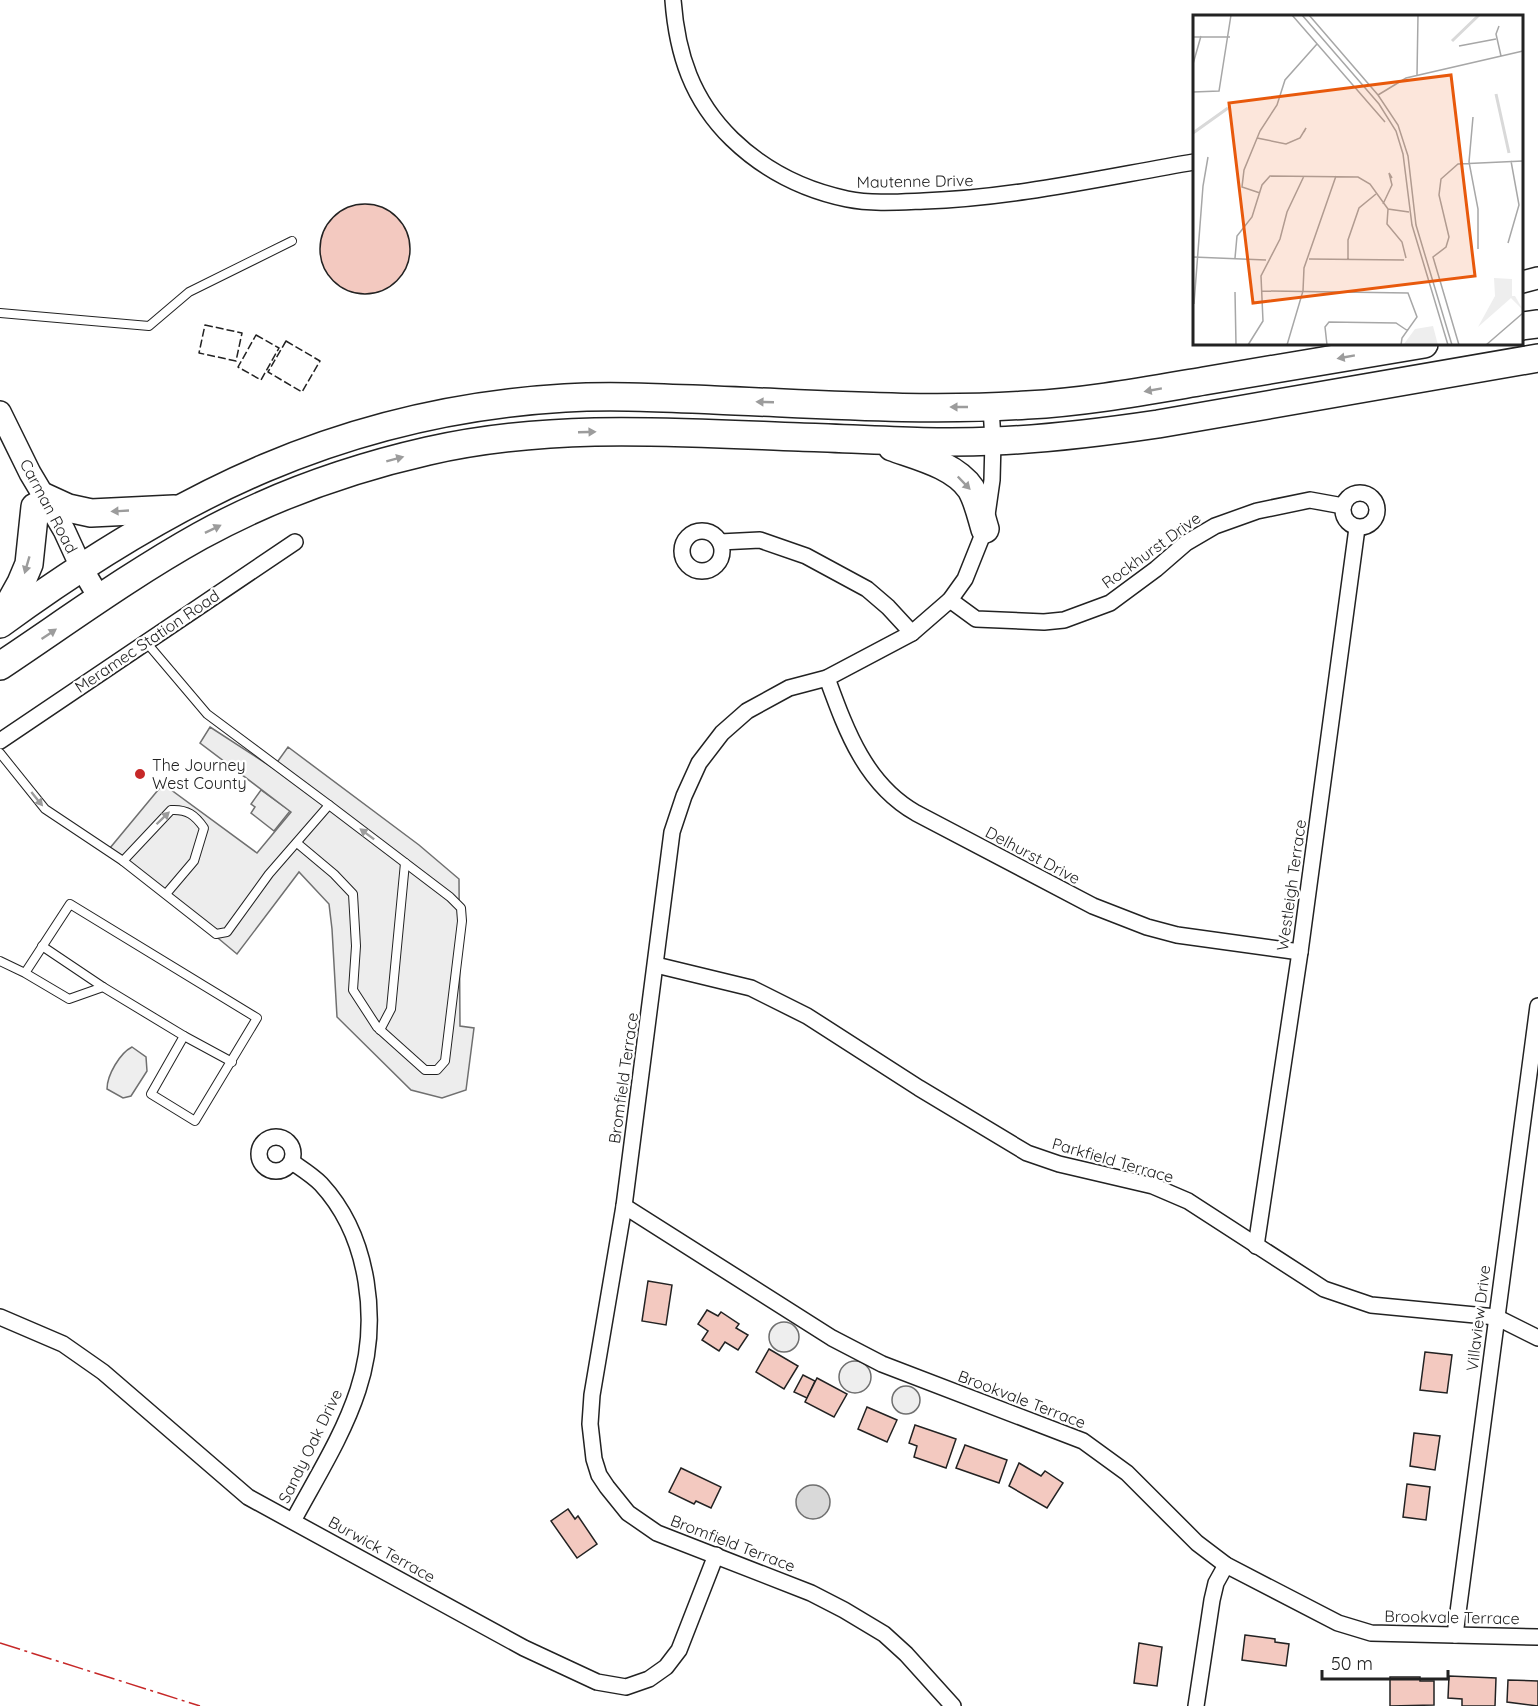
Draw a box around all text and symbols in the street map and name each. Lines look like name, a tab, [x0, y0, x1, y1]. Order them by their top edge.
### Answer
inset map	[1193, 15, 1523, 345]
street label: Mautenne Drive	[856, 170, 974, 192]
one-way arrow	[1336, 353, 1355, 362]
one-way arrow	[1144, 386, 1163, 395]
one-way arrow	[755, 397, 774, 406]
one-way arrow	[950, 402, 969, 412]
one-way arrow	[578, 427, 597, 437]
one-way arrow	[386, 454, 404, 464]
street label: Carman Road	[16, 455, 82, 557]
one-way arrow	[957, 475, 971, 490]
one-way arrow	[110, 507, 129, 516]
street label: Rockhurst Drive	[1098, 507, 1204, 593]
one-way arrow	[205, 525, 222, 534]
one-way arrow	[22, 556, 31, 574]
street label: Meramec Station Road	[71, 585, 223, 697]
one-way arrow	[40, 628, 56, 640]
place label: The Journey West County	[152, 755, 247, 793]
marker: The Journey West County	[133, 767, 147, 781]
one-way arrow	[30, 791, 43, 806]
one-way arrow	[155, 811, 170, 825]
street label: Westleigh Terrace	[1272, 818, 1310, 952]
street label: Delhurst Drive	[982, 822, 1084, 888]
one-way arrow	[359, 827, 375, 840]
street label: Bromfield Terrace	[604, 1011, 642, 1145]
street label: Parkfield Terrace	[1050, 1133, 1176, 1187]
street label: Villaview Drive	[1462, 1264, 1494, 1372]
street label: Brookvale Terrace	[955, 1365, 1089, 1433]
street label: Sandy Oak Drive	[274, 1386, 346, 1506]
street label: Bromfield Terrace	[668, 1510, 798, 1576]
street label: Burwick Terrace	[325, 1511, 439, 1587]
street label: Brookvale Terrace	[1384, 1606, 1520, 1628]
scale bar	[1322, 1643, 1448, 1681]
text: 50 m	[1331, 1652, 1373, 1675]

